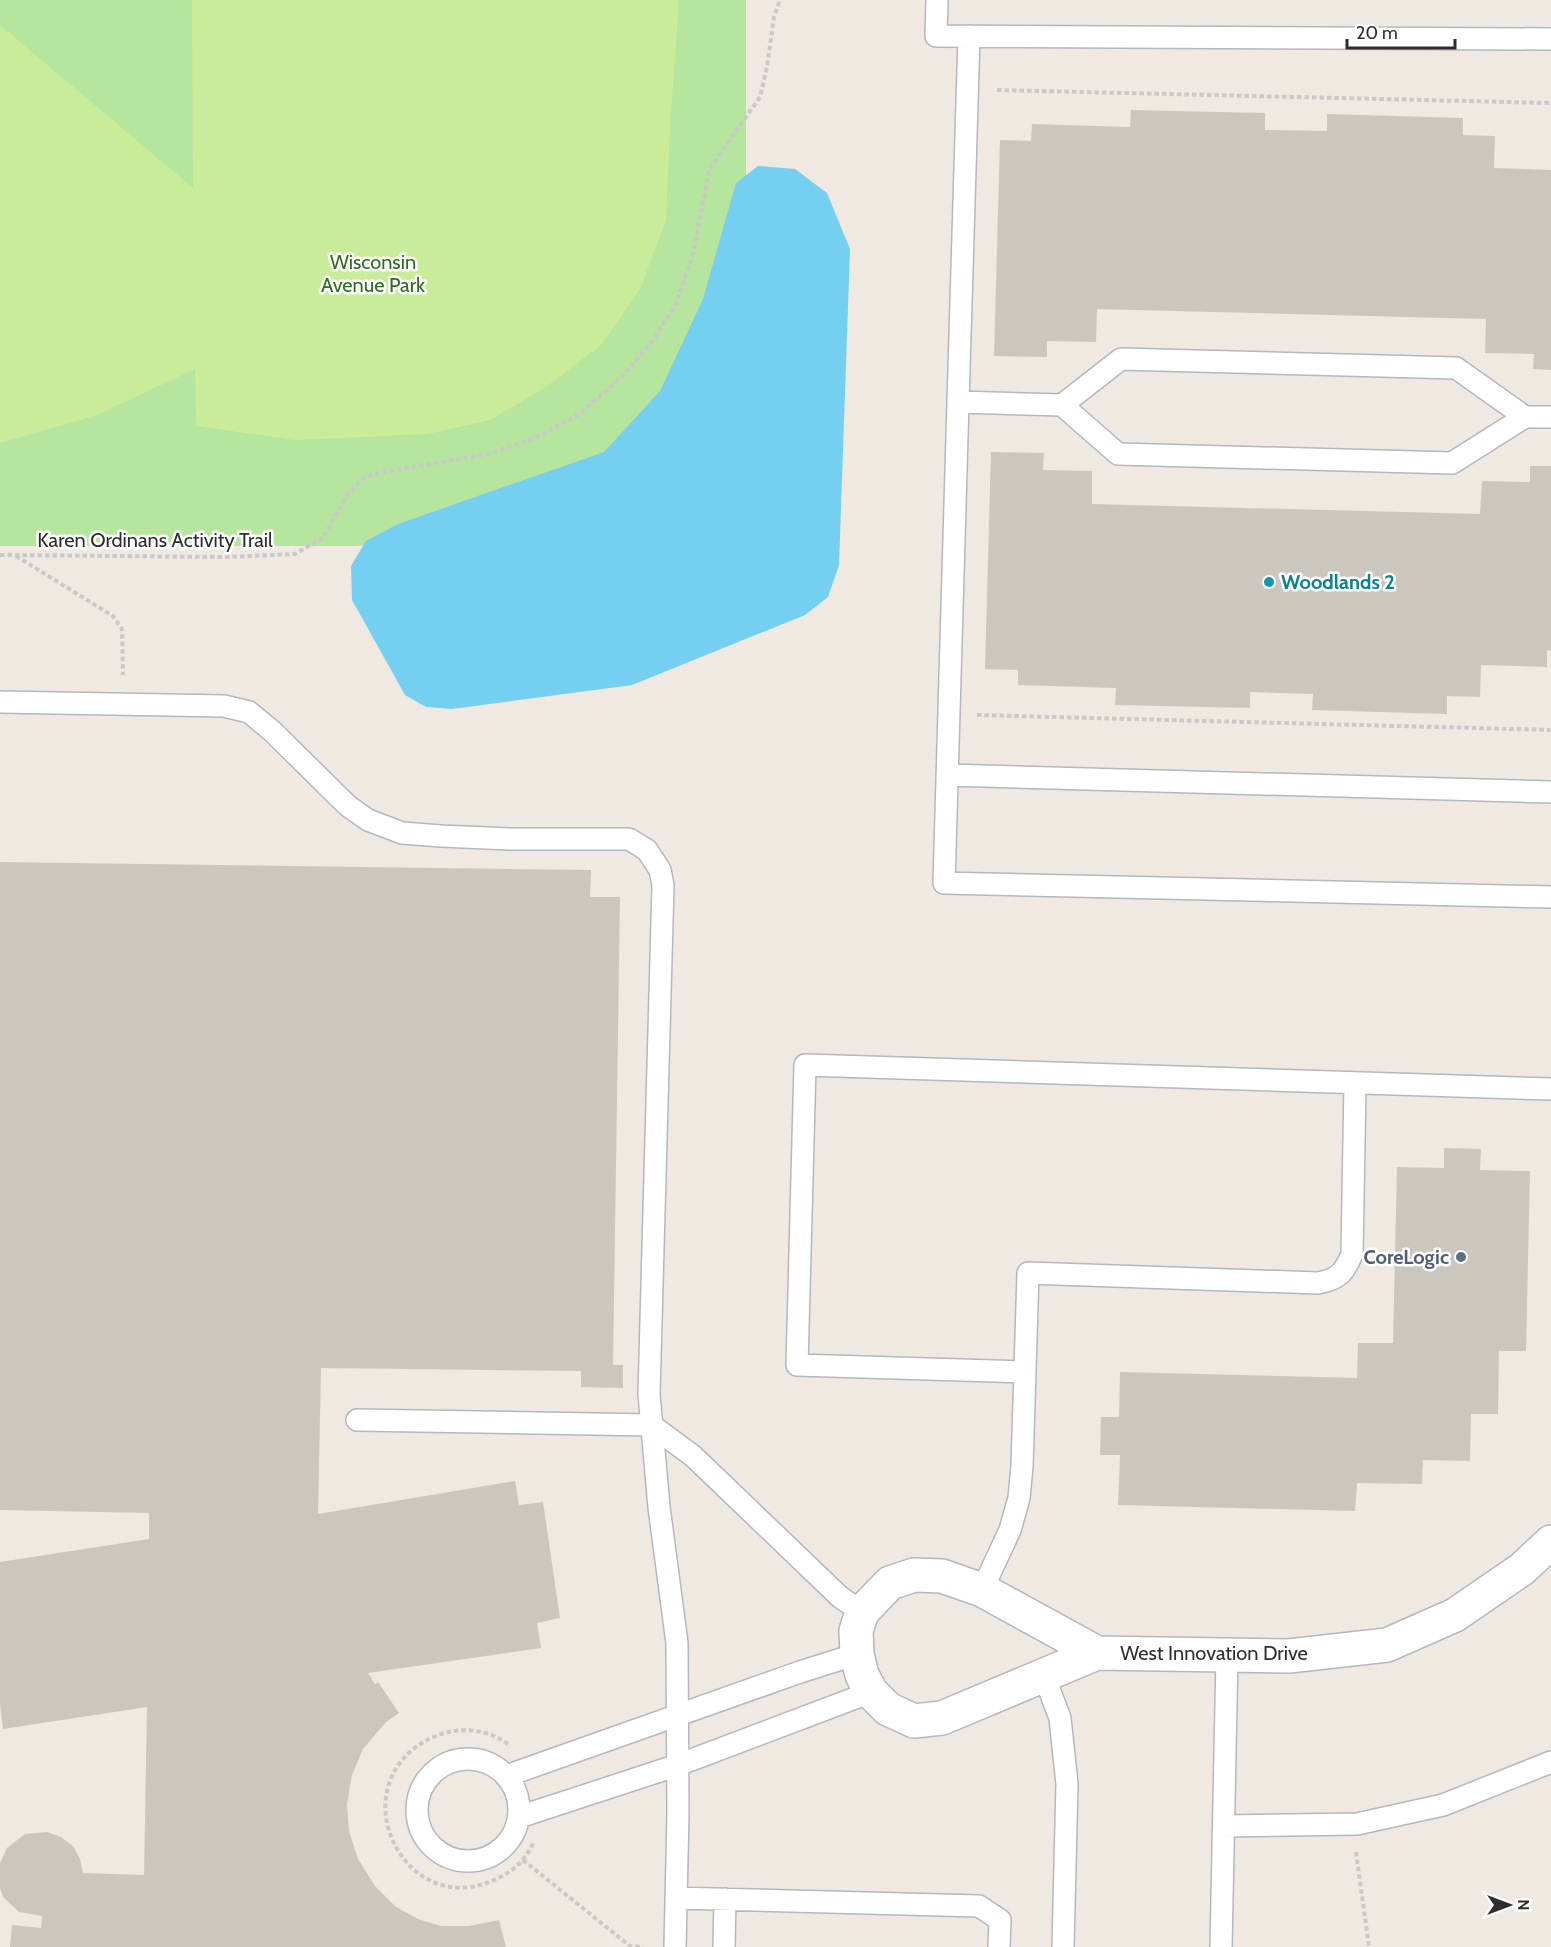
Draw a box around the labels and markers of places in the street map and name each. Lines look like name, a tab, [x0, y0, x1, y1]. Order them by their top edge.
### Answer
place label: Woodlands 2	[1281, 570, 1395, 594]
marker: Woodlands 2	[1262, 575, 1276, 589]
place label: CoreLogic	[1364, 1245, 1449, 1269]
marker: CoreLogic	[1454, 1250, 1468, 1264]

